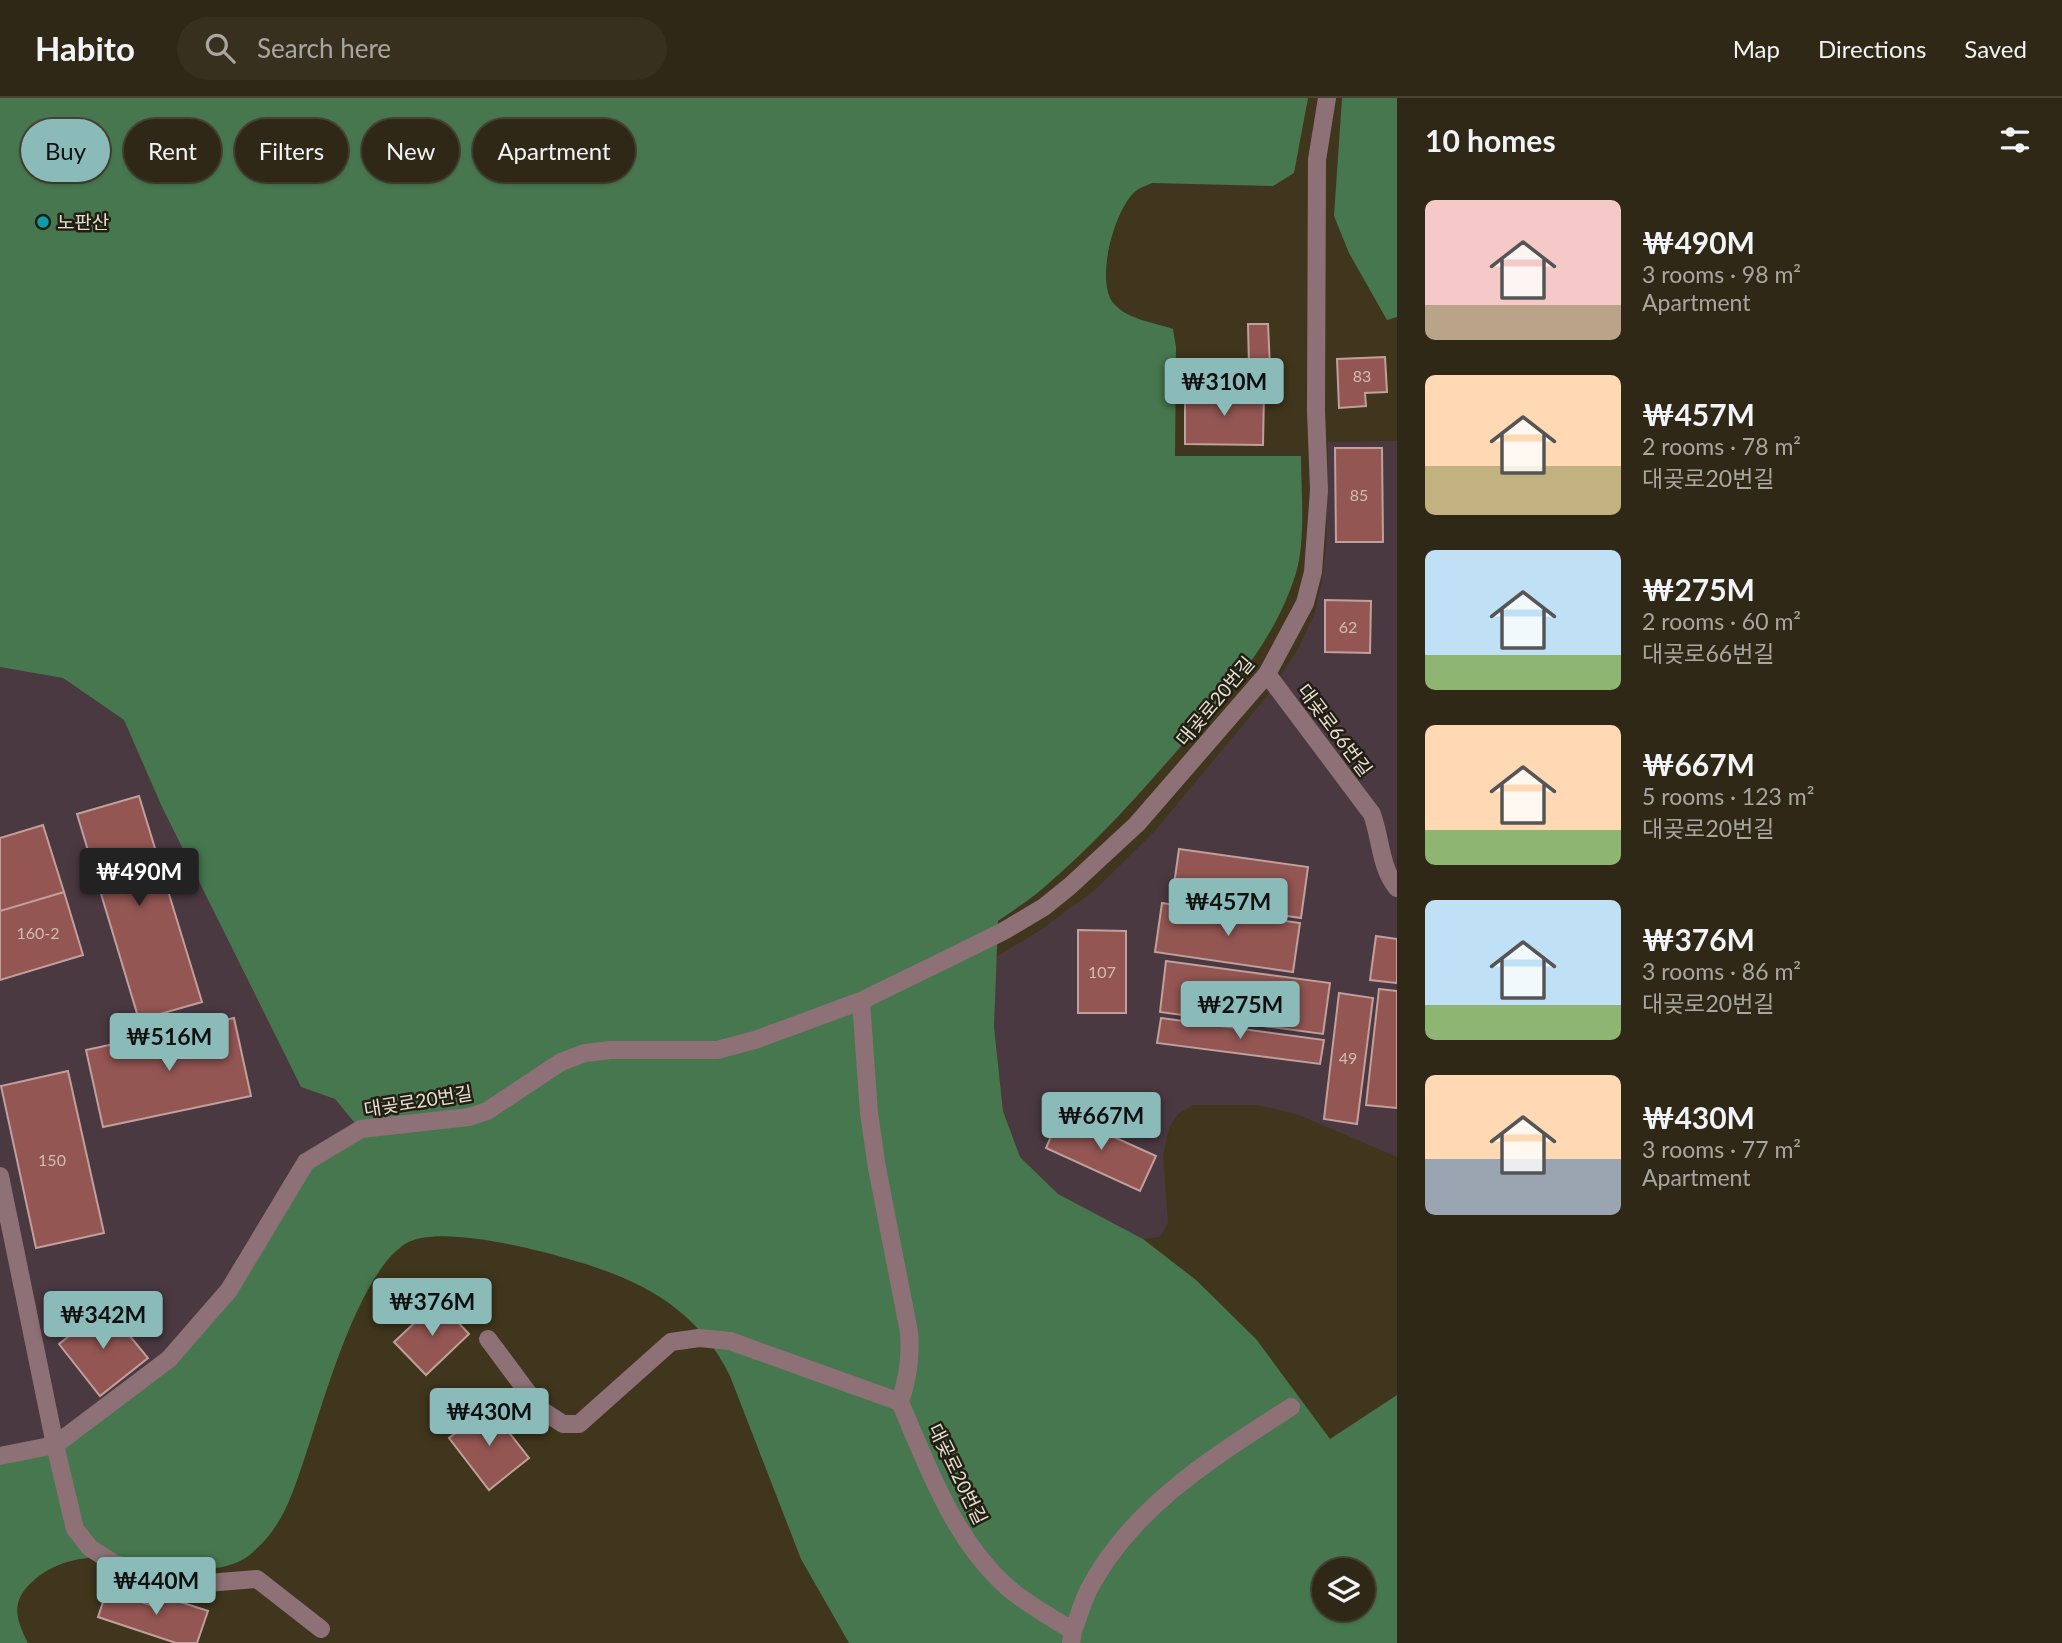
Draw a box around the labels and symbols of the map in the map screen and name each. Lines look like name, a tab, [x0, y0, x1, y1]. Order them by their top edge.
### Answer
place label: 노판산	[57, 210, 109, 233]
marker: 노판산	[35, 214, 51, 230]
pin: ₩310M	[1175, 358, 1273, 418]
house number: 83	[1353, 366, 1371, 385]
house number: 85	[1350, 485, 1368, 504]
house number: 62	[1339, 617, 1357, 636]
street label: 대곶로20번길	[1171, 651, 1259, 750]
street label: 대곶로66번길	[1293, 679, 1378, 780]
pin: ₩490M	[90, 848, 188, 908]
pin: ₩457M	[1179, 878, 1277, 938]
house number: 160-2	[16, 923, 60, 942]
house number: 107	[1088, 962, 1116, 981]
pin: ₩275M	[1191, 982, 1289, 1041]
pin: ₩516M	[120, 1014, 218, 1073]
house number: 49	[1339, 1048, 1357, 1067]
street label: 대곶로20번길	[362, 1081, 474, 1120]
pin: ₩667M	[1052, 1093, 1150, 1152]
house number: 150	[38, 1150, 66, 1169]
pin: ₩376M	[383, 1278, 481, 1338]
pin: ₩342M	[54, 1292, 152, 1351]
pin: ₩430M	[440, 1388, 538, 1448]
street label: 대곶로20번길	[924, 1420, 993, 1528]
pin: ₩440M	[107, 1558, 205, 1617]

